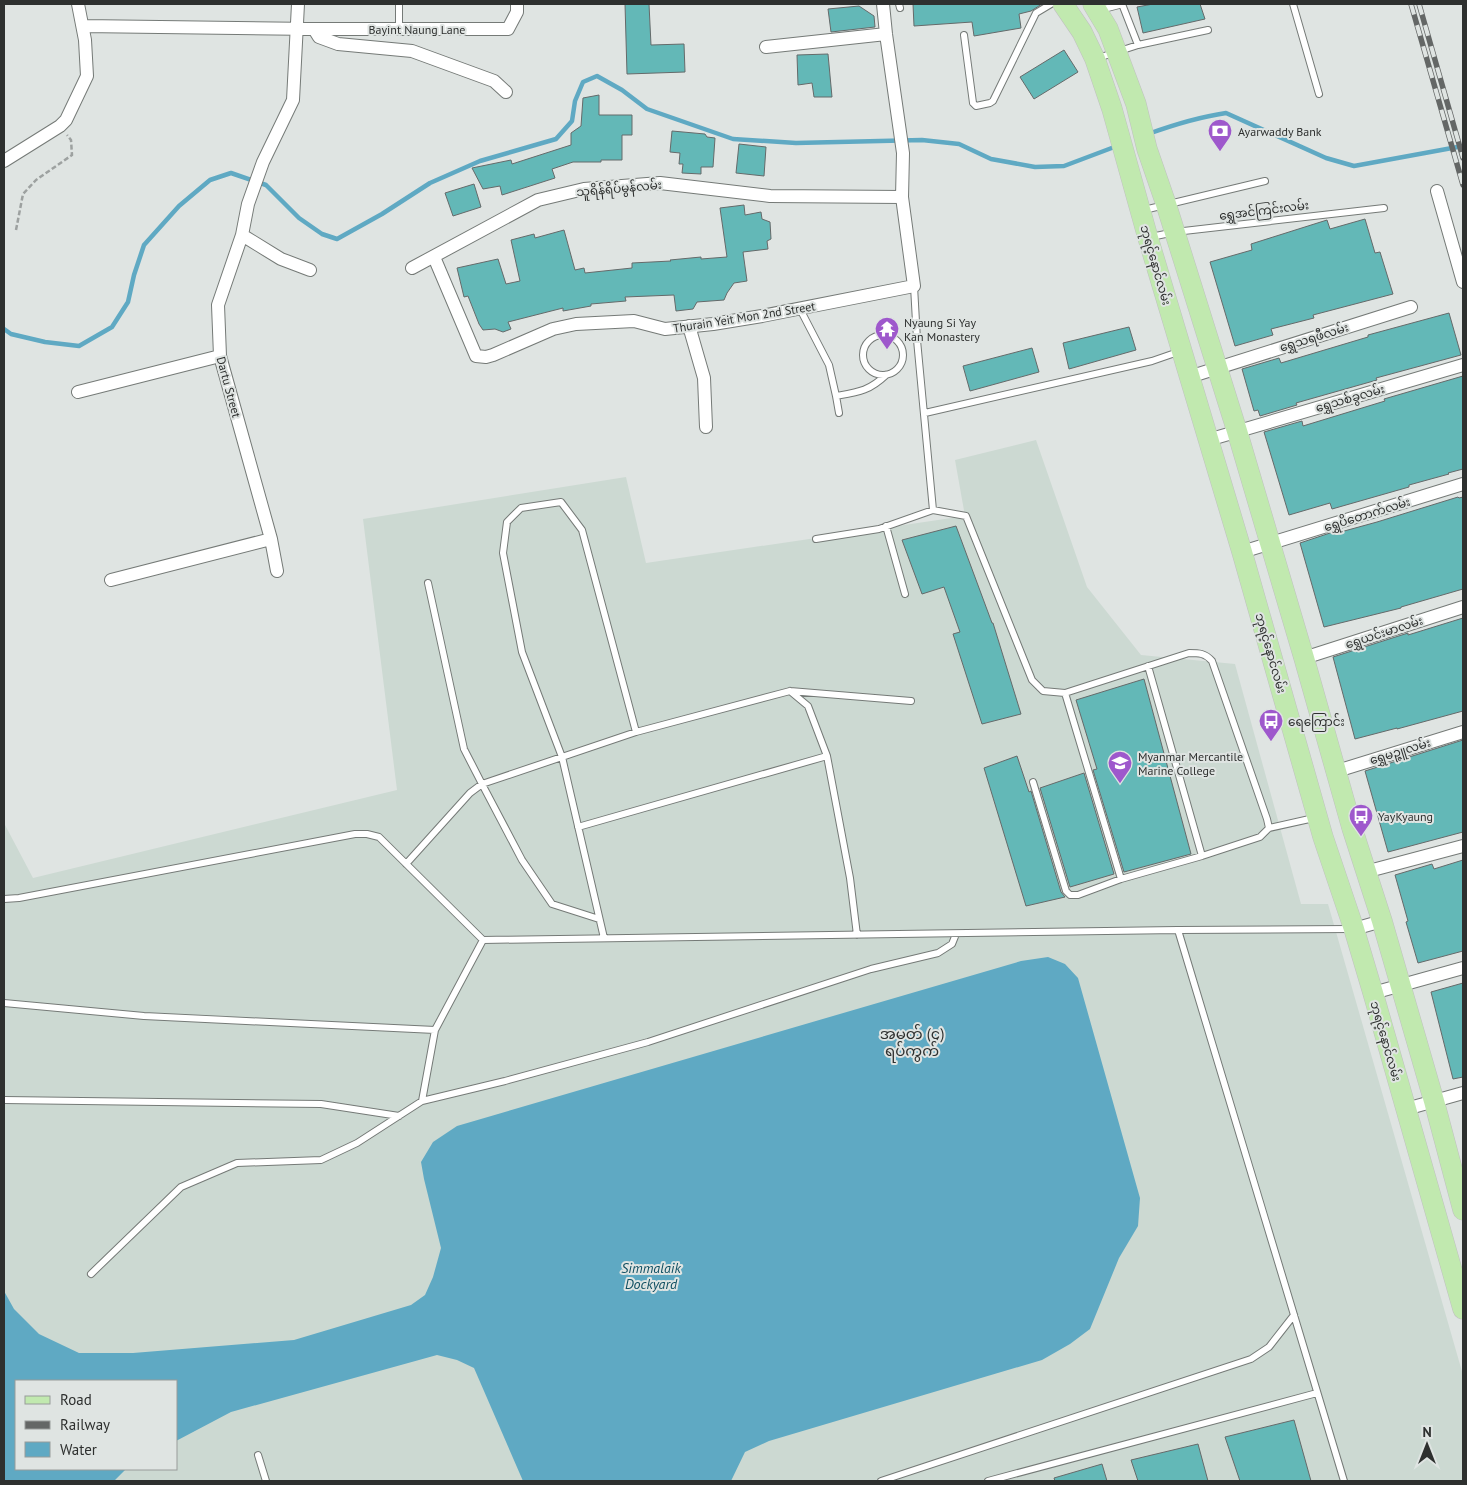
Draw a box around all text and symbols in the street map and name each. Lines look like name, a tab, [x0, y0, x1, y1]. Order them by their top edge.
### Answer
street label: Bayint Naung Lane	[369, 22, 465, 37]
bank icon: Ayarwaddy Bank	[1207, 118, 1233, 152]
place label: Ayarwaddy Bank	[1238, 124, 1322, 139]
street label: သူရိန်ရိပ်မွန်လမ်း	[576, 176, 663, 202]
street label: ရွှေအင်ကြင်းလမ်း	[1218, 196, 1310, 226]
street label: ဘုရင့်နောင်လမ်း	[1134, 223, 1176, 308]
street label: Thurain Yeit Mon 2nd Street	[672, 298, 816, 336]
place label: Nyaung Si Yay Kan Monastery	[904, 315, 980, 344]
temple icon: Nyaung Si Yay Kan Monastery	[874, 316, 900, 350]
street label: ရွှေသရဖီလမ်း	[1277, 318, 1351, 357]
street label: Dartu Street	[214, 355, 244, 419]
street label: ရွှေသစ်ခွလမ်း	[1313, 380, 1387, 418]
street label: ရွှေပိတောက်လမ်း	[1322, 493, 1413, 537]
street label: ဘုရင့်နောင်လမ်း	[1249, 611, 1291, 696]
street label: ရွှေယင်းမာလမ်း	[1343, 611, 1426, 654]
bus stop icon: ရေကြောင်း	[1258, 708, 1284, 742]
place label: ရေကြောင်း	[1288, 713, 1345, 732]
street label: ရွှေမဉ္ဇူလမ်း	[1367, 734, 1433, 770]
place label: Myanmar Mercantile Marine College	[1138, 749, 1243, 778]
school or university icon: Myanmar Mercantile Marine College	[1107, 750, 1133, 784]
bus stop icon: YayKyaung	[1348, 803, 1374, 837]
place label: YayKyaung	[1378, 809, 1433, 824]
street label: ဘုရင့်နောင်လမ်း	[1364, 999, 1406, 1084]
district label: အမှတ် (၄) ရပ်ကွက်	[880, 1024, 944, 1063]
water label: Simmalaik Dockyard	[621, 1259, 681, 1293]
legend	[15, 1380, 178, 1470]
text: Road	[60, 1390, 92, 1409]
text: Railway	[60, 1415, 110, 1434]
north arrow	[1402, 1420, 1452, 1470]
text: N	[1422, 1423, 1432, 1441]
text: Water	[60, 1440, 97, 1459]

